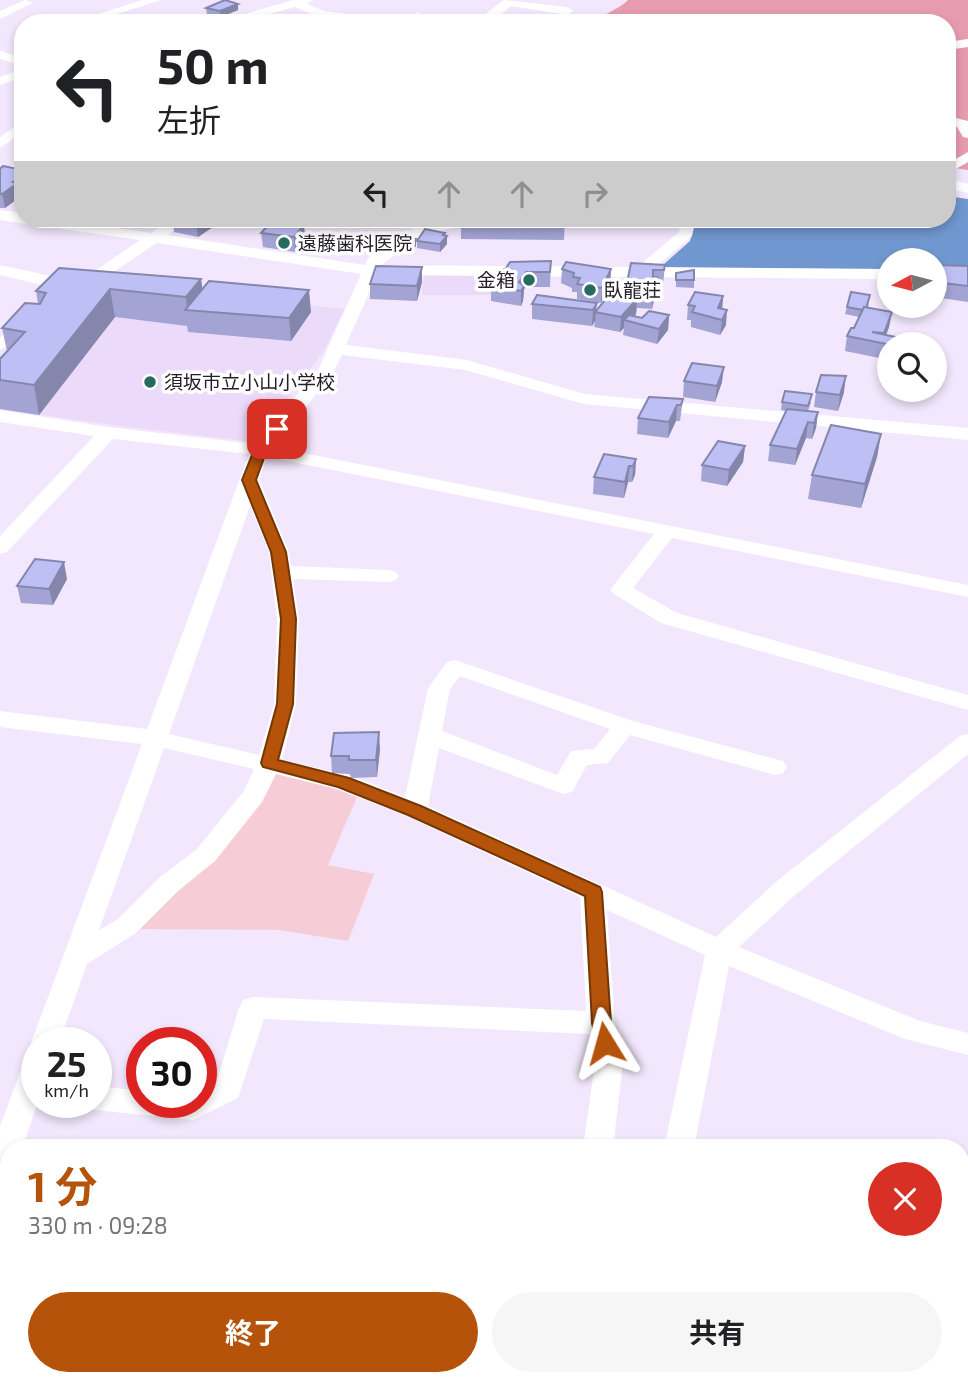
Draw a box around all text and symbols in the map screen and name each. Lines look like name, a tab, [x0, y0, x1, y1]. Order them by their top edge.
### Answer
text: 50 m	[157, 35, 269, 94]
icon: left	[42, 42, 133, 133]
text: 左折	[157, 100, 221, 138]
icon: left	[357, 175, 395, 213]
icon: ahead	[430, 175, 468, 213]
icon: ahead	[503, 175, 541, 213]
icon: right	[576, 175, 614, 213]
place label: 遠藤歯科医院	[298, 231, 412, 254]
marker: 遠藤歯科医院	[276, 235, 292, 251]
north arrow	[877, 248, 947, 318]
map controls	[877, 248, 947, 402]
place label: 金箱	[477, 268, 515, 291]
marker: 金箱	[521, 272, 537, 288]
place label: 臥龍荘	[604, 278, 661, 301]
marker: 臥龍荘	[582, 282, 598, 298]
button: search	[877, 332, 947, 402]
place label: 須坂市立小山小学校	[164, 370, 335, 393]
marker: 須坂市立小山小学校	[142, 374, 158, 390]
pin	[247, 399, 307, 459]
icon: arrive	[258, 410, 296, 448]
position arrow	[568, 1006, 642, 1080]
speed limit sign: 30	[126, 1027, 217, 1118]
text: 25	[47, 1042, 86, 1084]
text: km/h	[44, 1079, 89, 1101]
text: 1 分	[28, 1160, 97, 1210]
button: close	[868, 1162, 942, 1236]
text: 330 m · 09:28	[28, 1211, 168, 1239]
button: 終了	[28, 1292, 478, 1372]
button: 共有	[492, 1292, 942, 1372]

